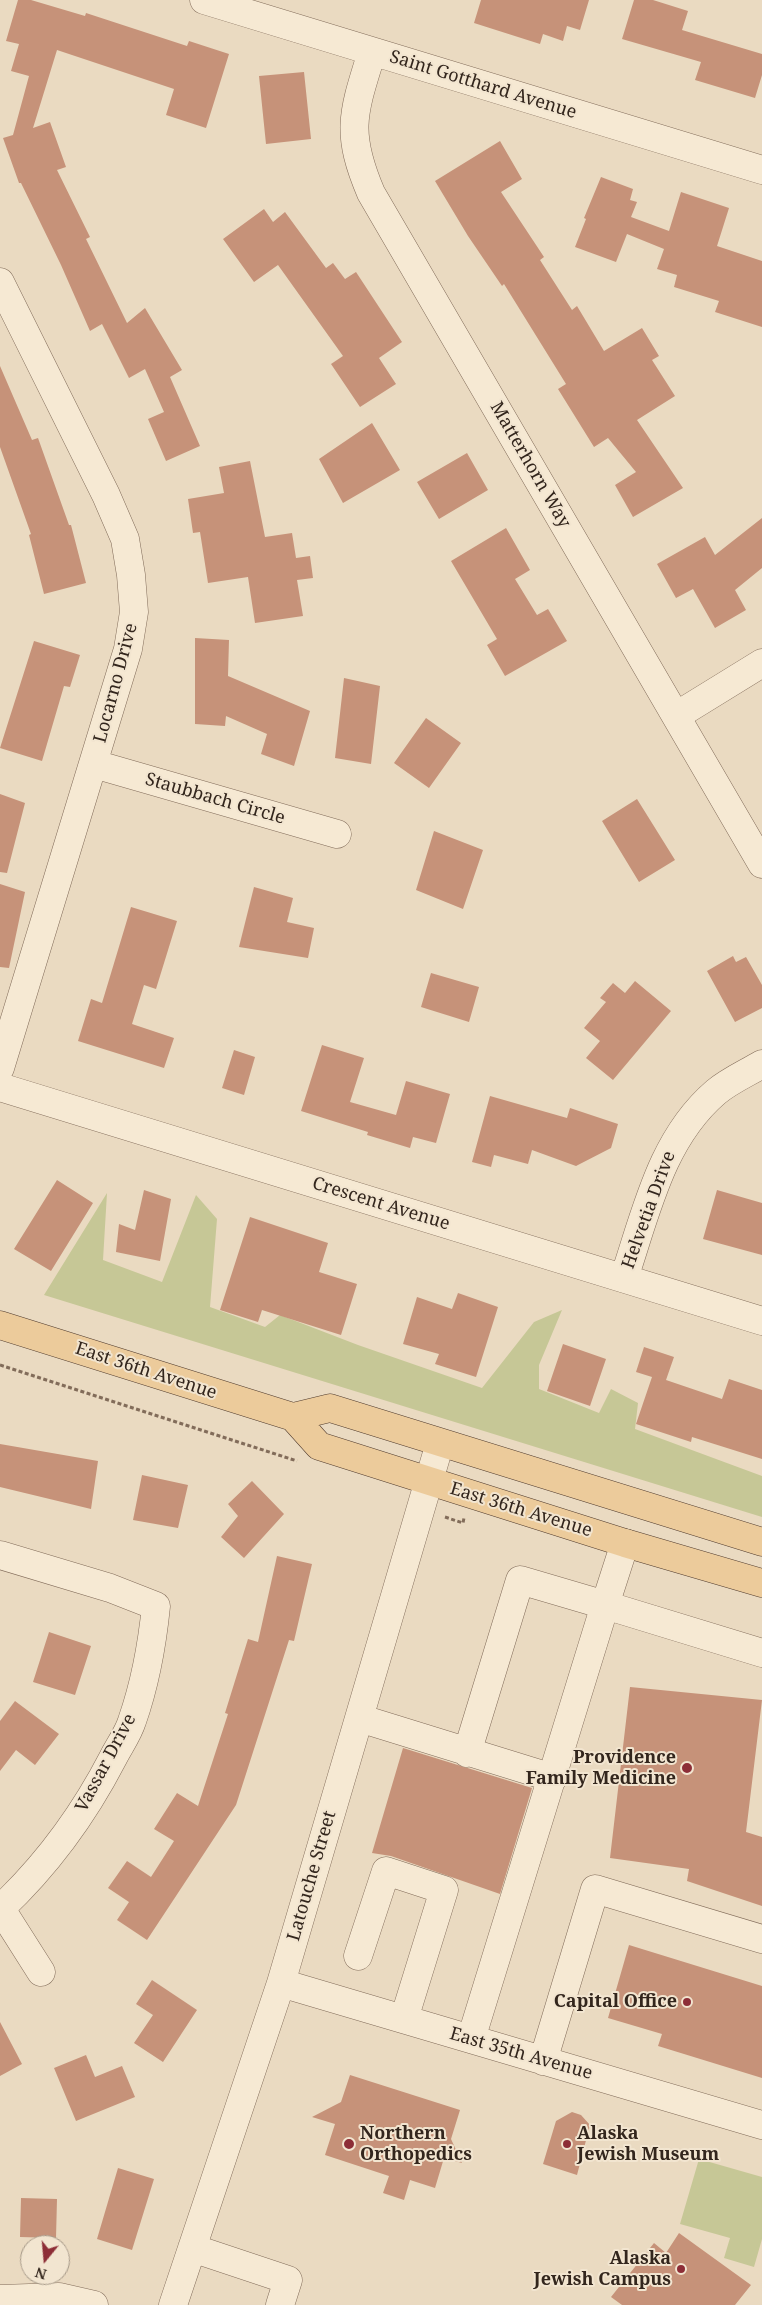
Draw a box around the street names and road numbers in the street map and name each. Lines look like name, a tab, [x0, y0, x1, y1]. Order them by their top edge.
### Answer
street label: Saint Gotthard Avenue	[387, 46, 579, 124]
street label: Matterhorn Way	[485, 398, 575, 532]
street label: Locarno Drive	[90, 621, 142, 745]
street label: Staubbach Circle	[143, 769, 287, 829]
street label: Helvetia Drive	[618, 1148, 680, 1272]
street label: Crescent Avenue	[310, 1173, 452, 1235]
street label: East 36th Avenue	[73, 1338, 219, 1404]
street label: East 36th Avenue	[447, 1478, 595, 1542]
street label: Vassar Drive	[71, 1710, 141, 1816]
street label: Latouche Street	[283, 1808, 341, 1944]
street label: East 35th Avenue	[447, 2023, 595, 2085]

